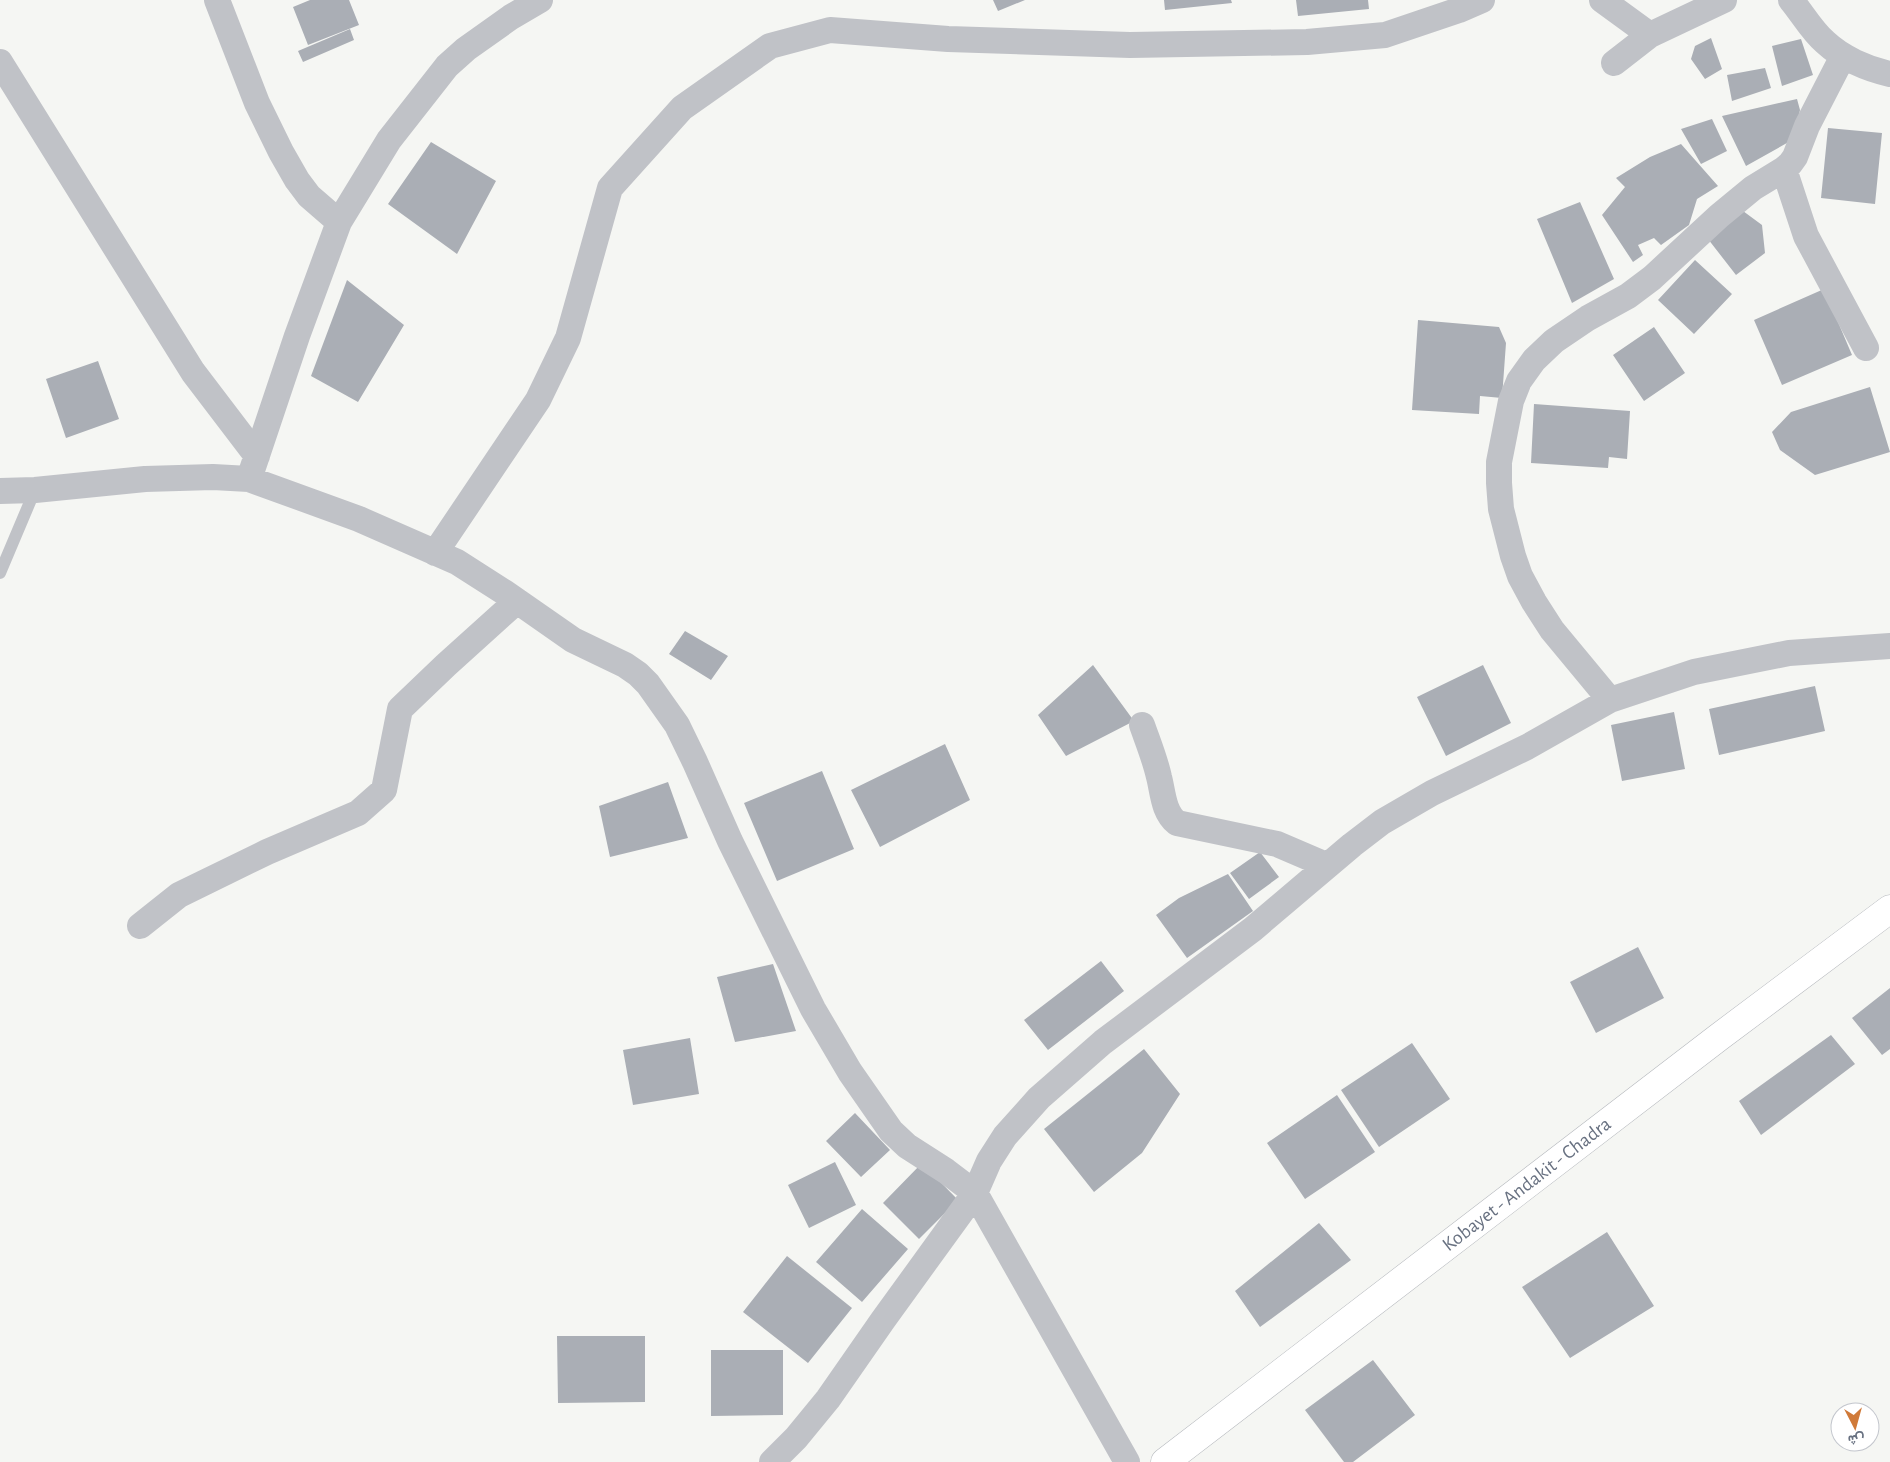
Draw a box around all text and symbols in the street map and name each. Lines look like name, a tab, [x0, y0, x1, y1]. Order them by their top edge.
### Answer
street label: Kobayet - Andakit - Chadra	[1439, 1114, 1615, 1255]
north arrow	[1830, 1402, 1880, 1452]
text: ش	[1847, 1430, 1865, 1447]

